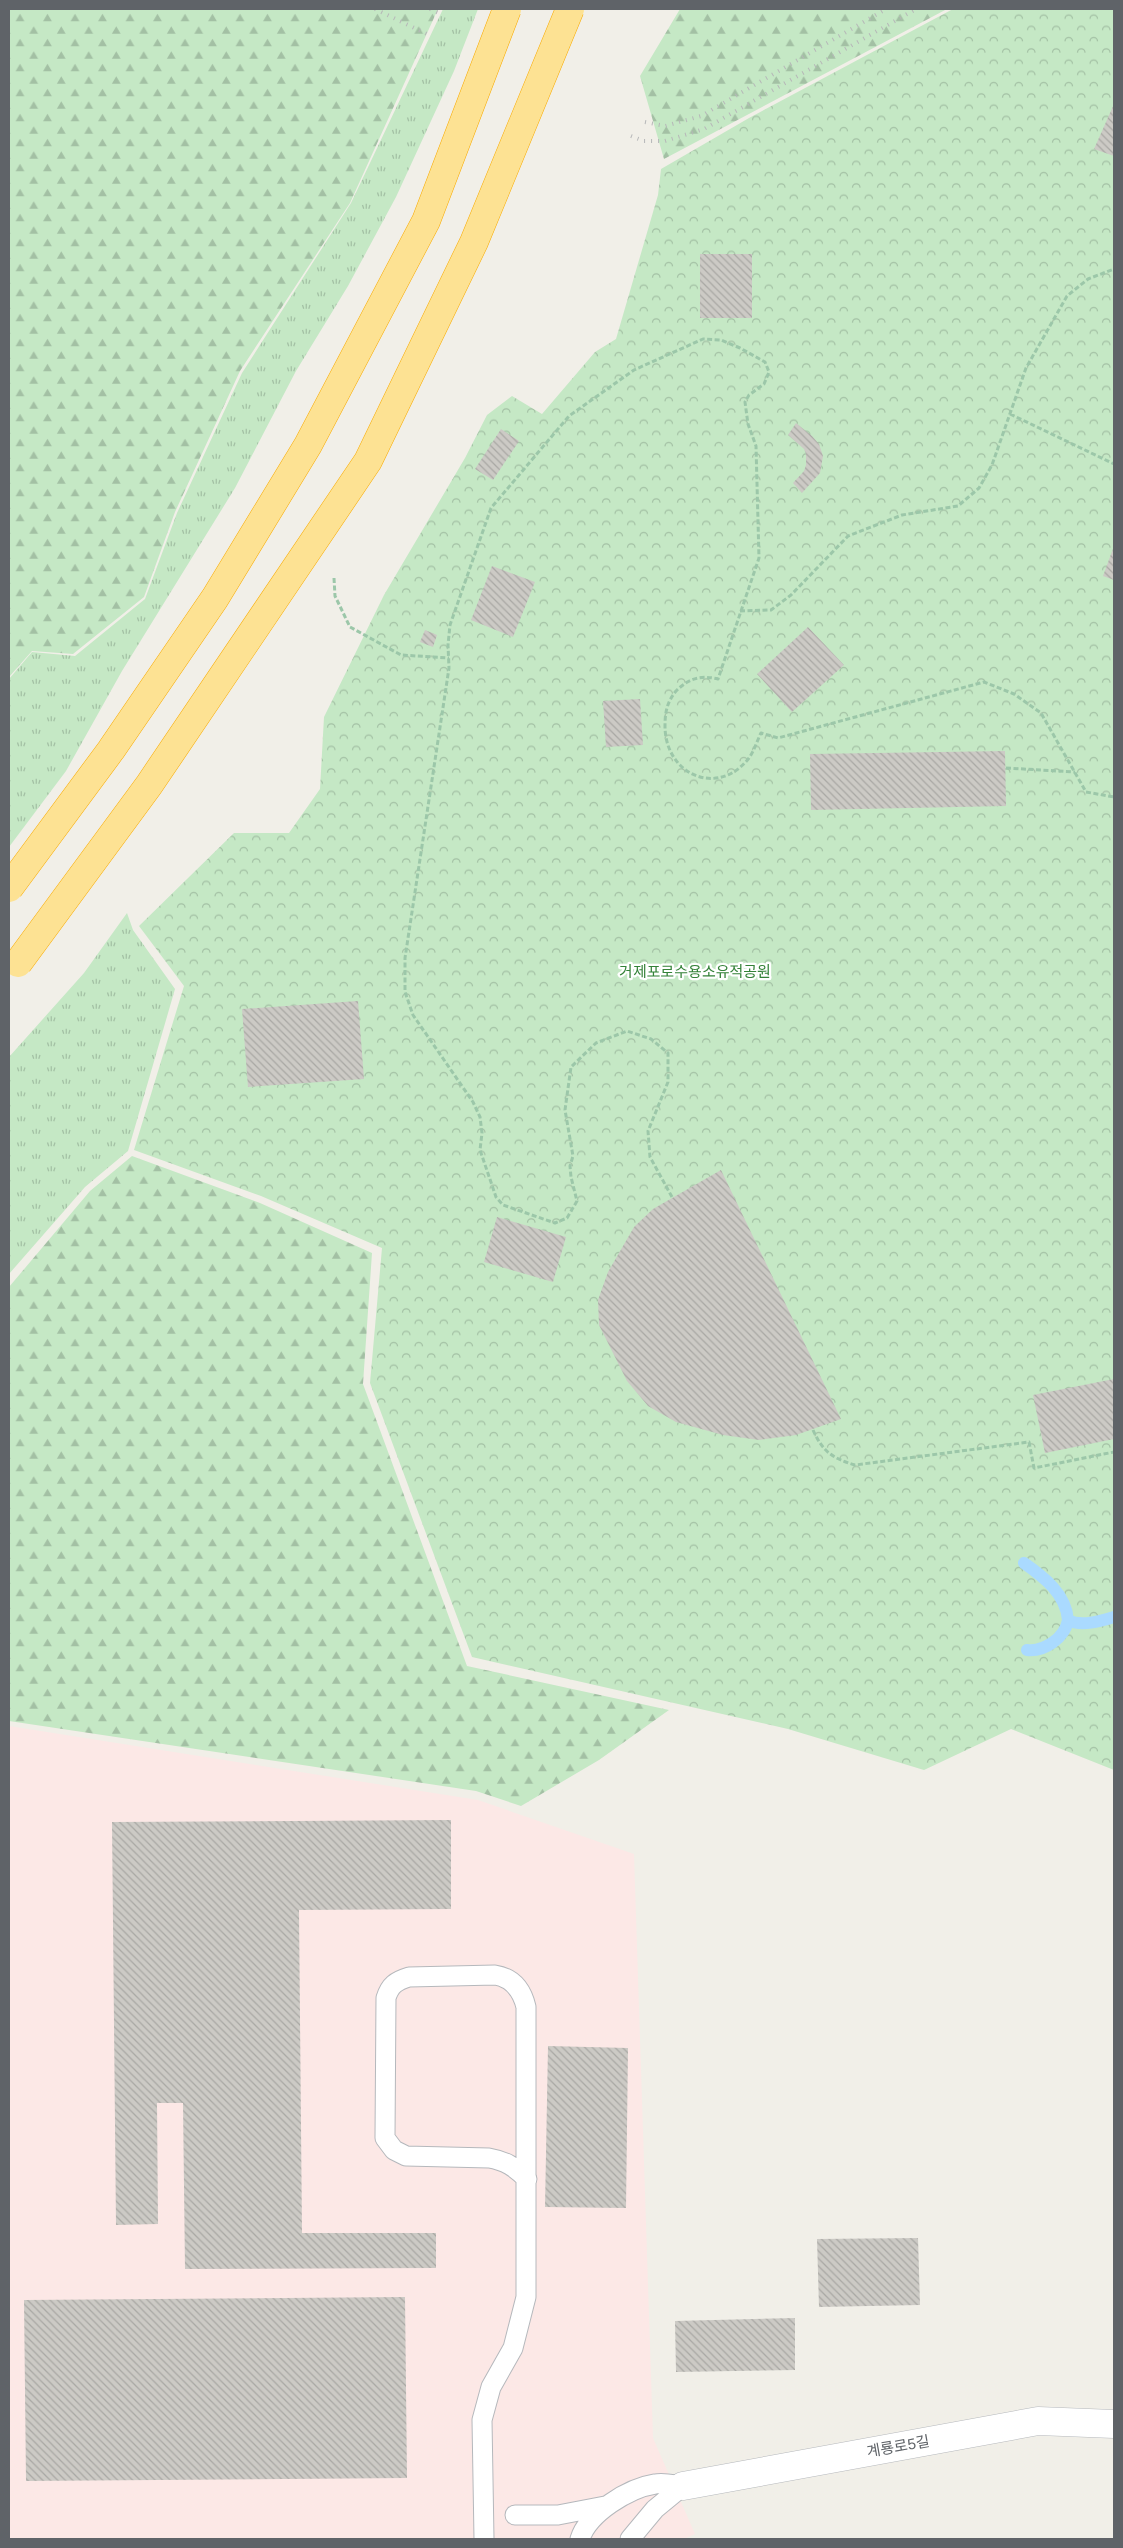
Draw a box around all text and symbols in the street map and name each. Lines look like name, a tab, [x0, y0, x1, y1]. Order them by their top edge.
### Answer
park label: 거제포로수용소유적공원	[619, 963, 771, 980]
street label: 계룡로5길	[865, 2432, 931, 2460]

